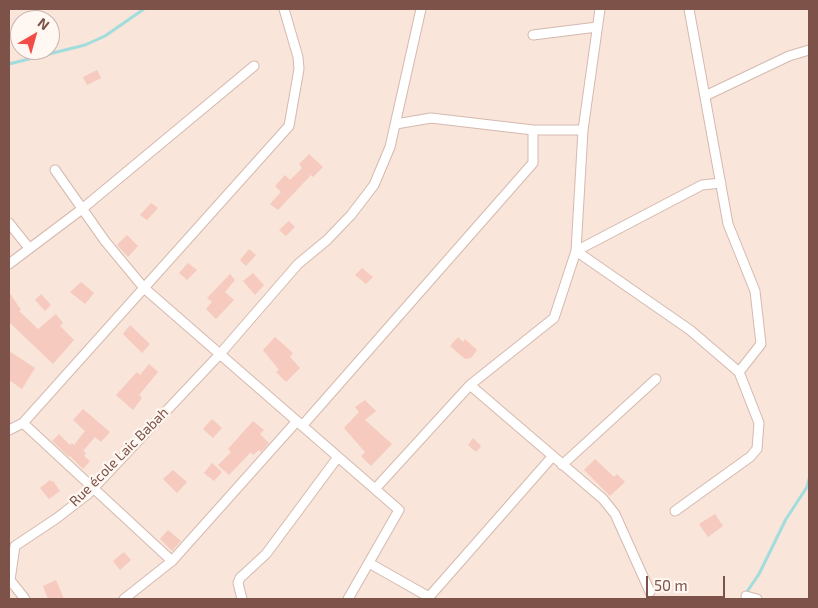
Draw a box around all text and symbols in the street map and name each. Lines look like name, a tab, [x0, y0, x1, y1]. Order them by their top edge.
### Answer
north arrow	[10, 10, 60, 60]
text: N	[35, 14, 53, 33]
street label: Rue école Laic Babah	[66, 404, 172, 510]
scale bar	[648, 566, 727, 598]
text: 50 m	[654, 576, 688, 594]

